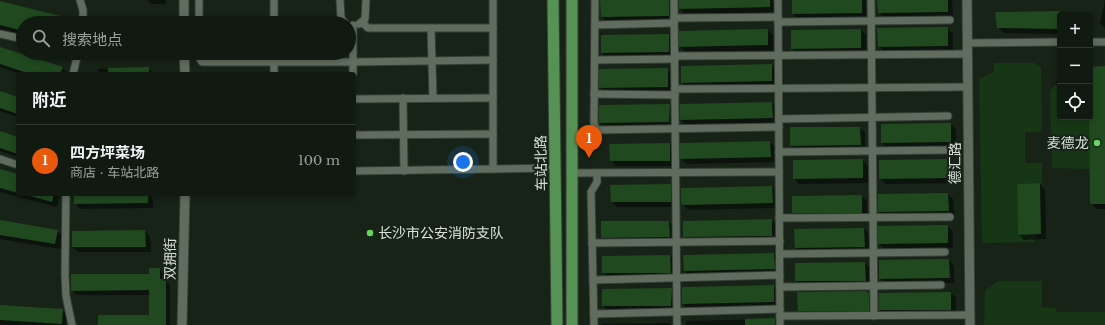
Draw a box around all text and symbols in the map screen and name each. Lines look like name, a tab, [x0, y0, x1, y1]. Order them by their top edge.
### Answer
map controls	[1057, 12, 1093, 120]
button: +	[1057, 12, 1093, 48]
search box	[16, 16, 356, 60]
icon: search	[30, 27, 52, 49]
text: 搜索地点	[62, 30, 122, 49]
button: −	[1057, 48, 1093, 84]
button: locate	[1057, 84, 1093, 120]
text: 附近	[32, 90, 66, 111]
pin: 1	[576, 125, 602, 158]
place label: 麦德龙	[1047, 134, 1089, 152]
street label: 车站北路	[532, 135, 550, 191]
marker: 麦德龙	[1092, 138, 1102, 148]
street label: 德汇路	[946, 142, 964, 184]
text: 四方坪菜场	[70, 143, 145, 162]
text: 1	[42, 152, 48, 169]
text: 100 m	[298, 152, 340, 169]
your location	[453, 152, 473, 172]
text: 商店 · 车站北路	[70, 164, 159, 181]
place label: 长沙市公安消防支队	[378, 224, 504, 242]
marker: 长沙市公安消防支队	[365, 228, 375, 238]
street label: 双拥街	[161, 238, 179, 280]

